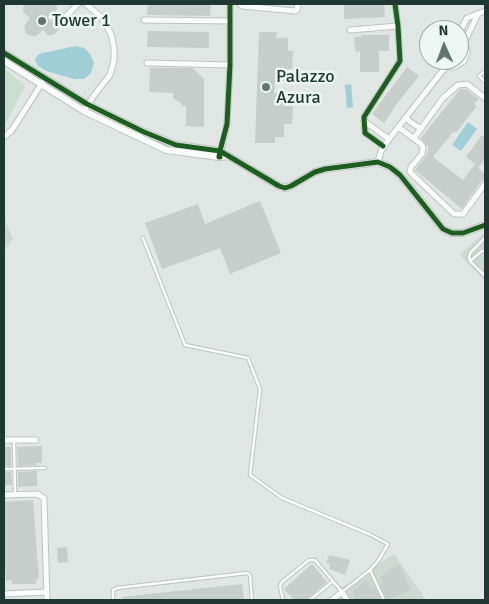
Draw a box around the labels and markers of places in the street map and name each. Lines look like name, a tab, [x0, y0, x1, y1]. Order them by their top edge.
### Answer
place label: Tower 1	[52, 10, 111, 32]
marker: Tower 1	[36, 15, 48, 27]
place label: Palazzo Azura	[276, 66, 335, 108]
marker: Palazzo Azura	[260, 81, 272, 93]

